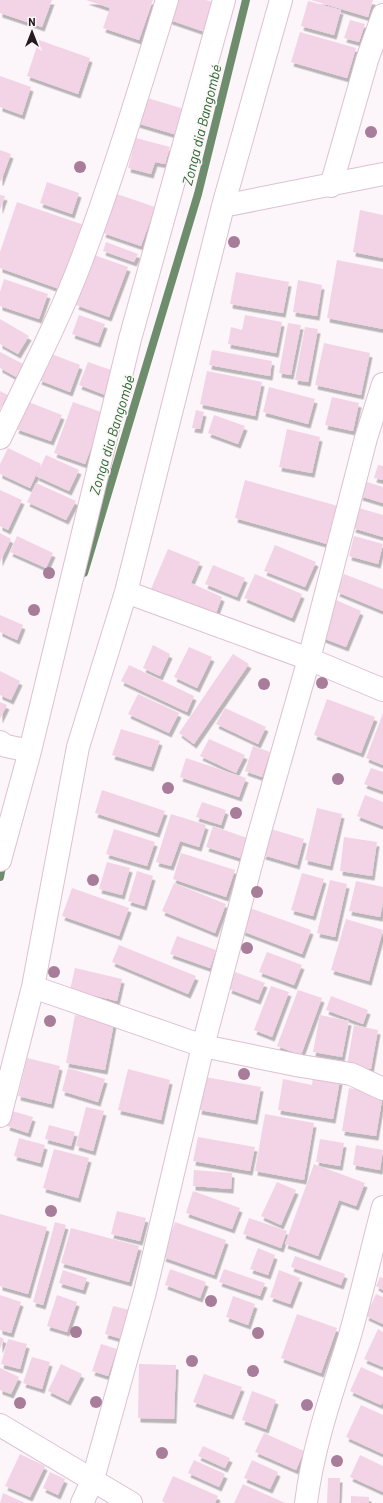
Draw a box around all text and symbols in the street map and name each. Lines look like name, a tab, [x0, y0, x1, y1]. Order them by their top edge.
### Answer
north arrow	[12, 12, 52, 52]
text: N	[28, 15, 36, 28]
water label: Zonga dia Bangombé	[178, 63, 225, 187]
water label: Zonga dia Bangombé	[85, 373, 138, 497]

